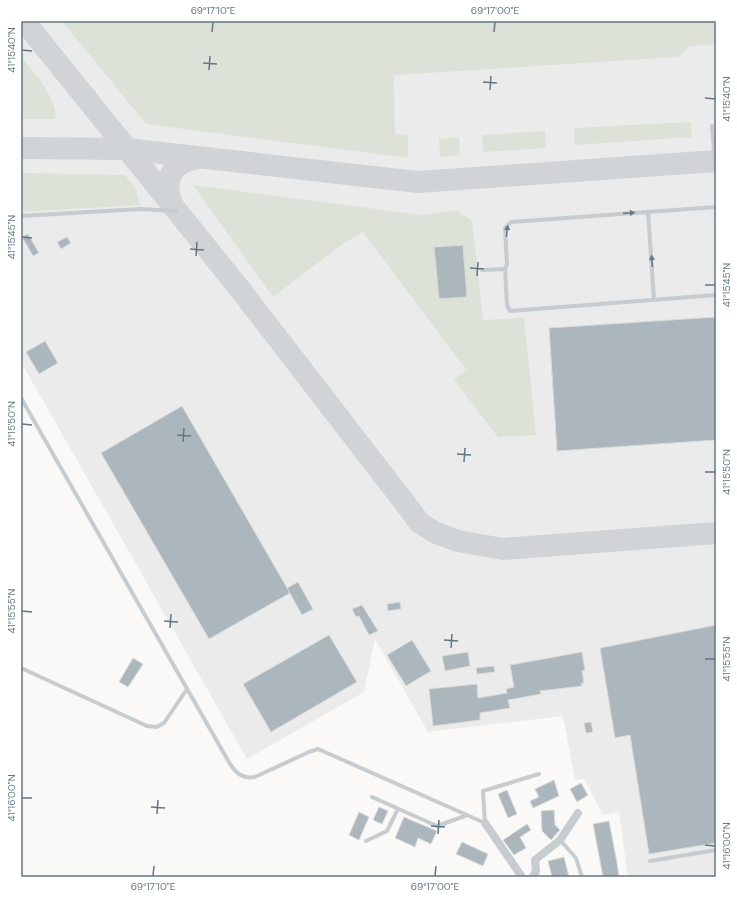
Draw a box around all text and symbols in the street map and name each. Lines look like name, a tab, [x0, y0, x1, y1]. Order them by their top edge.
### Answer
text: 69°17'10"E	[191, 4, 236, 17]
text: 69°17'00"E	[471, 4, 520, 17]
text: 41°15'40"N	[5, 27, 18, 73]
text: 41°15'40"N	[720, 76, 733, 122]
one-way arrow	[623, 210, 635, 217]
text: 41°15'45"N	[5, 215, 18, 259]
one-way arrow	[503, 225, 510, 238]
one-way arrow	[648, 255, 655, 267]
text: 41°15'45"N	[720, 263, 733, 307]
text: 41°15'50"N	[5, 401, 18, 447]
text: 41°15'50"N	[720, 449, 733, 495]
text: 41°15'55"N	[5, 589, 18, 633]
text: 41°15'55"N	[720, 637, 733, 681]
text: 41°16'00"N	[5, 774, 18, 822]
text: 41°16'00"N	[720, 822, 733, 870]
text: 69°17'10"E	[131, 880, 176, 893]
text: 69°17'00"E	[411, 880, 460, 893]

